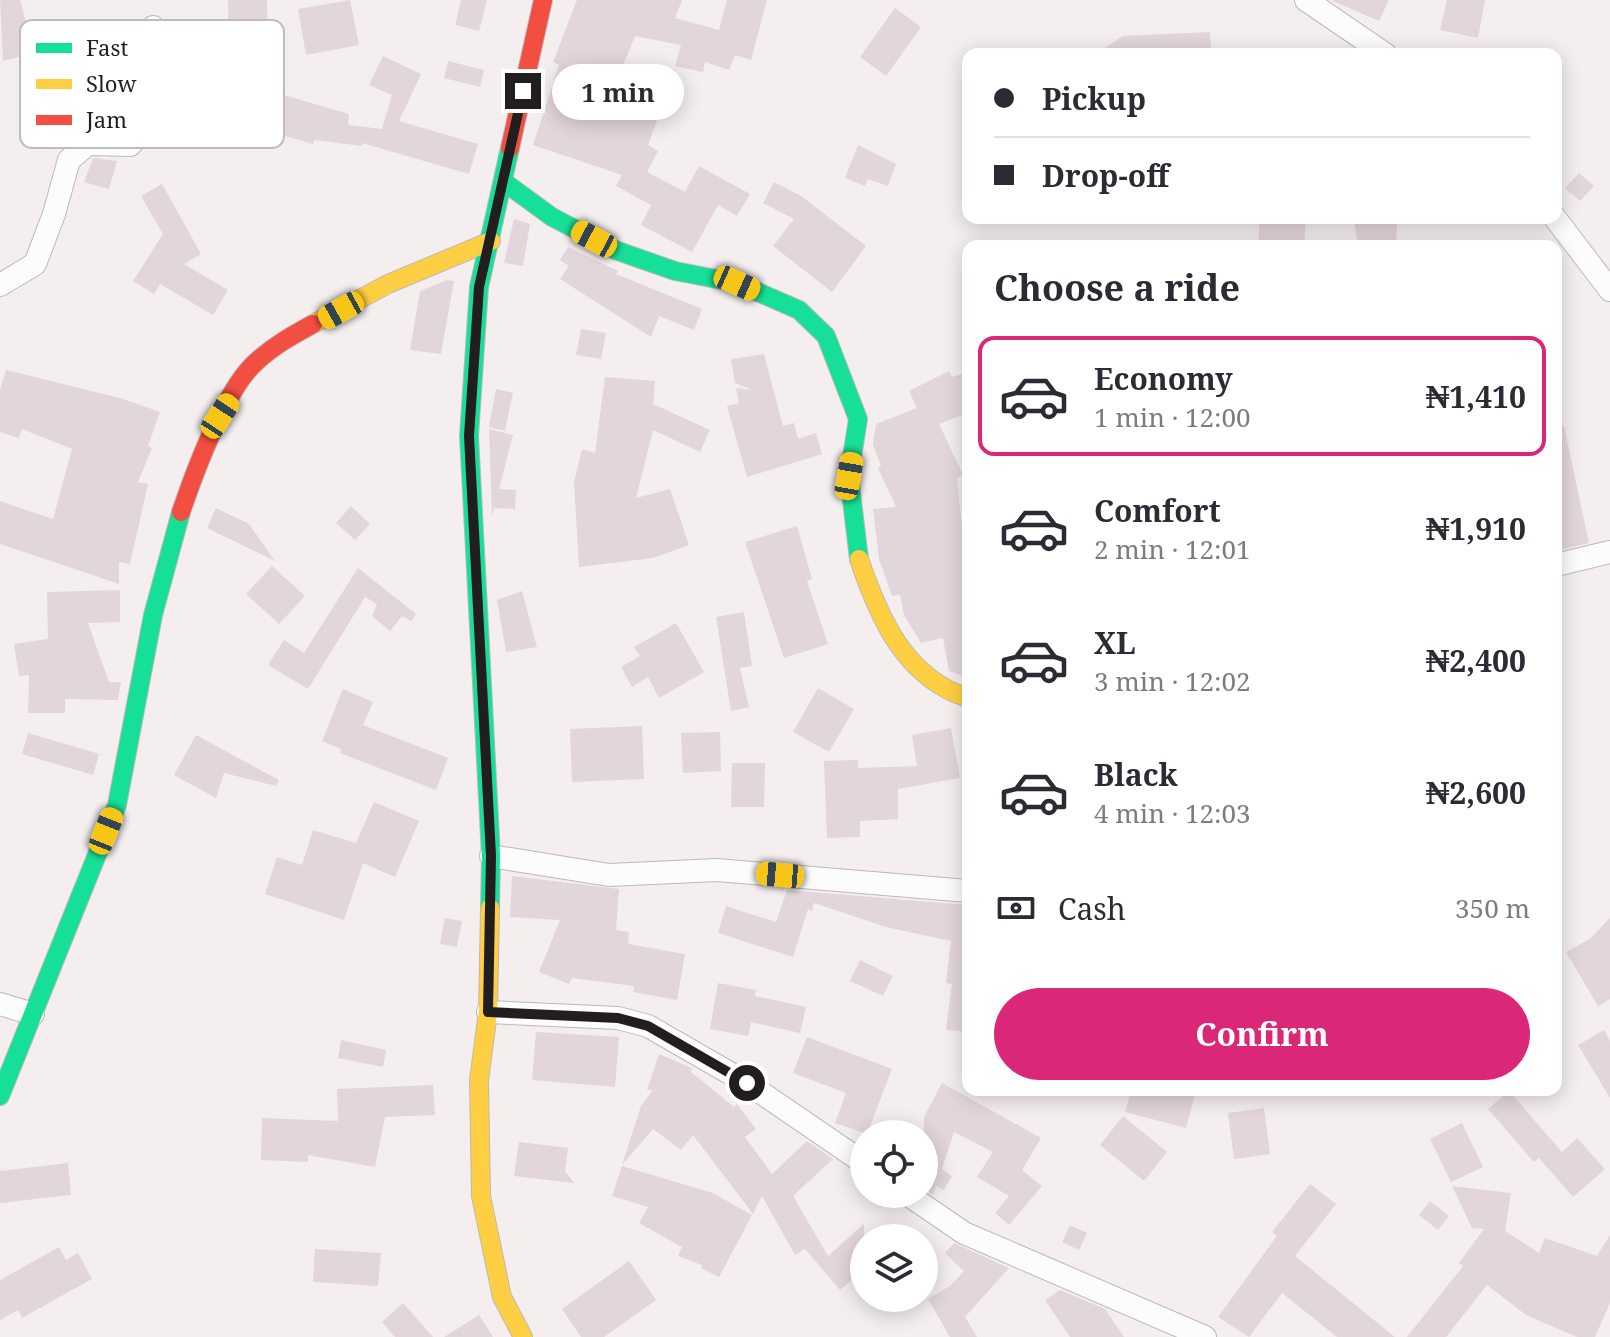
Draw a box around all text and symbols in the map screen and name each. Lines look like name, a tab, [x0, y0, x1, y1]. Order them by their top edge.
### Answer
legend	[20, 20, 284, 148]
text: Fast	[86, 32, 128, 62]
callout: 1 min	[551, 63, 683, 119]
text: Slow	[86, 68, 136, 98]
route end	[505, 73, 541, 109]
text: 1 min	[581, 74, 655, 110]
text: Pickup	[1042, 78, 1146, 119]
text: Jam	[85, 104, 127, 134]
text: Drop-off	[1042, 155, 1169, 196]
car	[567, 217, 621, 261]
car	[710, 262, 764, 304]
text: Choose a ride	[994, 263, 1240, 312]
car	[314, 288, 368, 332]
text: Economy	[1094, 358, 1233, 399]
icon: car	[998, 360, 1070, 432]
text: ₦1,410	[1426, 376, 1526, 417]
car	[197, 389, 243, 443]
text: 1 min · 12:00	[1094, 399, 1251, 435]
car	[833, 450, 865, 502]
text: Comfort	[1094, 490, 1221, 531]
icon: car	[998, 492, 1070, 564]
text: ₦1,910	[1426, 508, 1526, 549]
text: 2 min · 12:01	[1094, 531, 1251, 567]
text: XL	[1094, 622, 1136, 663]
icon: car	[998, 624, 1070, 696]
text: ₦2,400	[1426, 640, 1526, 681]
text: 3 min · 12:02	[1094, 663, 1251, 699]
text: Black	[1094, 754, 1178, 795]
icon: car	[998, 756, 1070, 828]
text: ₦2,600	[1426, 772, 1526, 813]
text: 4 min · 12:03	[1094, 795, 1251, 831]
car	[86, 804, 126, 858]
car	[755, 861, 805, 889]
icon: cash	[994, 886, 1038, 930]
text: Cash	[1058, 888, 1126, 929]
text: 350 m	[1455, 890, 1530, 926]
button: Confirm	[994, 988, 1530, 1080]
route start	[729, 1065, 765, 1101]
map controls	[850, 1120, 938, 1312]
button: locate	[850, 1120, 938, 1208]
button: layers	[850, 1224, 938, 1312]

